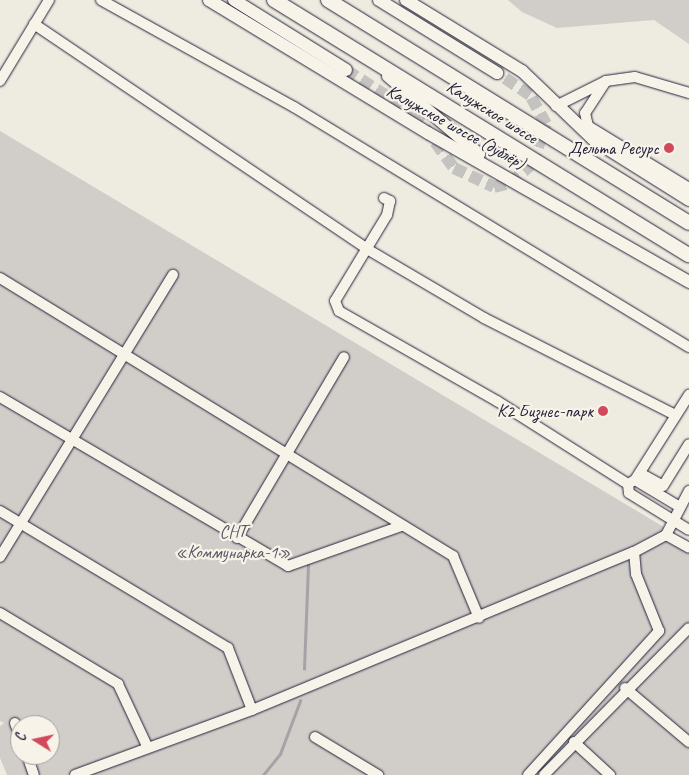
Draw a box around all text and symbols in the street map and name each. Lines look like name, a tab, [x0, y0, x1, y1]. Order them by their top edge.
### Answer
street label: Калужское шоссе	[442, 75, 542, 149]
street label: Калужское шоссе (дублёр)	[382, 80, 530, 174]
place label: Дельта Ресурс	[568, 137, 659, 159]
marker: Дельта Ресурс	[663, 142, 675, 154]
place label: К2 Бизнес-парк	[497, 400, 593, 422]
marker: К2 Бизнес-парк	[597, 405, 609, 417]
park label: СНТ «Коммунарка-1»	[176, 521, 290, 564]
north arrow	[10, 715, 60, 765]
text: С	[12, 733, 30, 742]

